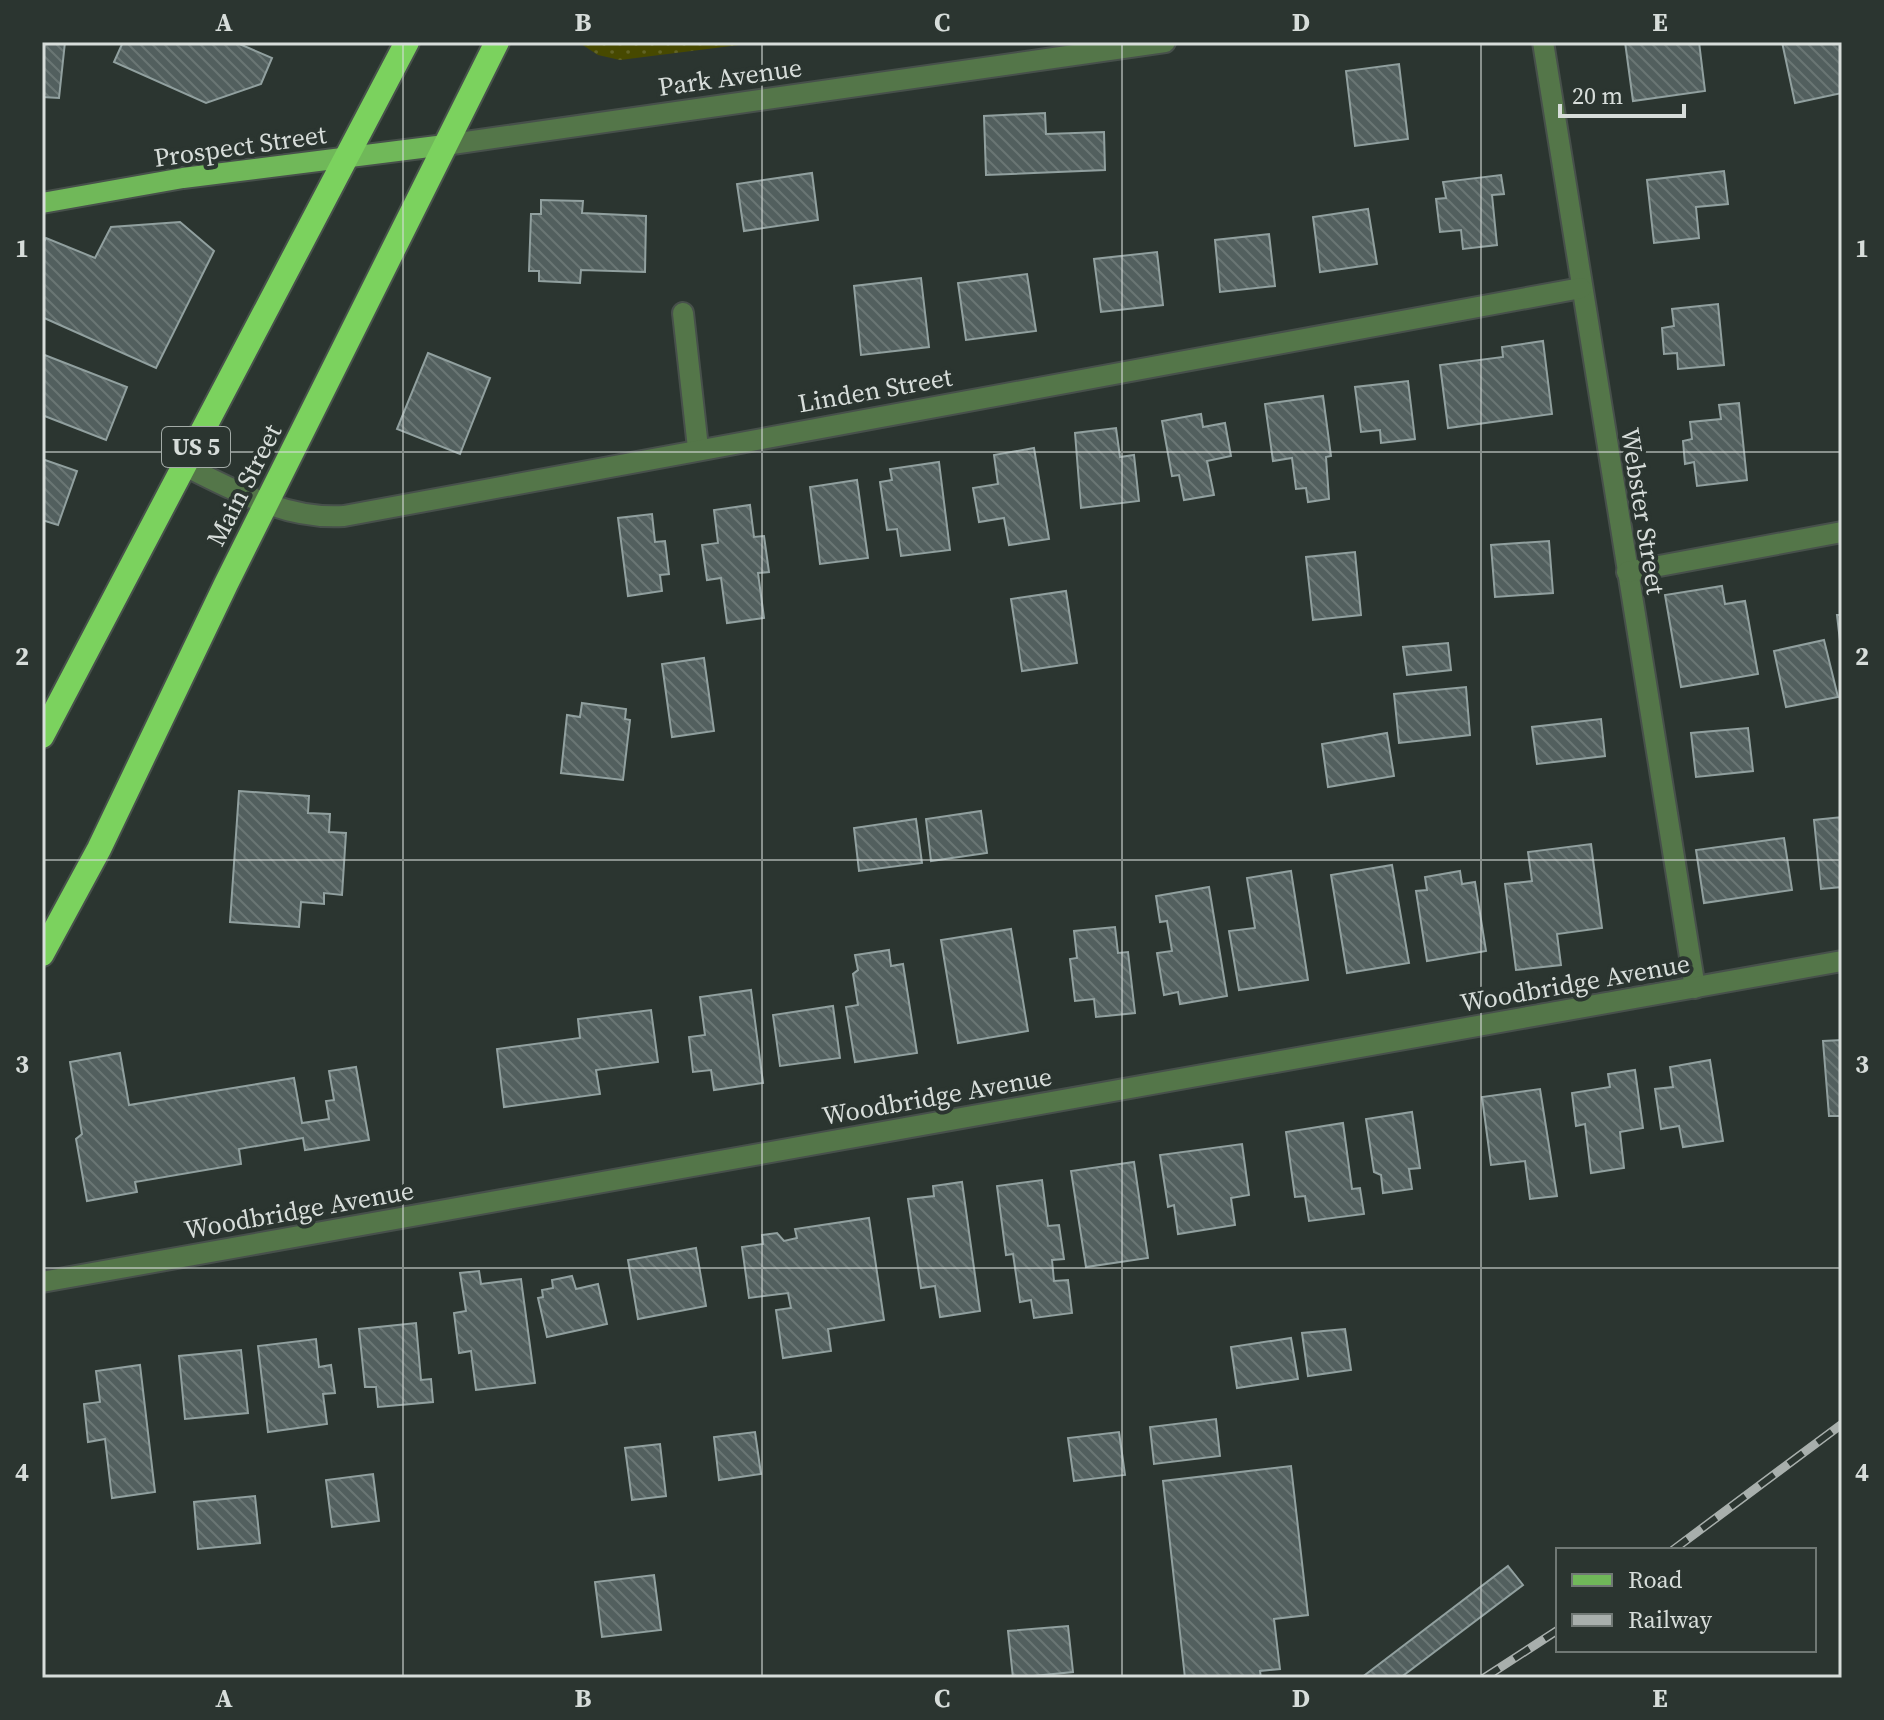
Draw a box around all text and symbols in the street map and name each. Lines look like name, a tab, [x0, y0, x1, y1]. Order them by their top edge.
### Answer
text: A	[215, 4, 233, 40]
text: B	[575, 4, 592, 40]
text: C	[934, 4, 950, 40]
text: D	[1292, 4, 1310, 40]
text: E	[1652, 4, 1668, 40]
street label: Park Avenue	[656, 49, 804, 105]
scale bar	[1560, 68, 1684, 118]
text: 20 m	[1572, 79, 1623, 112]
street label: Prospect Street	[151, 116, 329, 176]
text: 1	[15, 230, 29, 266]
text: 1	[1855, 230, 1869, 266]
street label: Linden Street	[795, 359, 955, 421]
street label: Main Street	[198, 417, 290, 552]
street label: Webster Street	[1612, 425, 1674, 598]
road number: US 5	[162, 427, 230, 467]
text: 2	[15, 638, 29, 674]
text: 2	[1855, 638, 1869, 674]
street label: Woodbridge Avenue	[1457, 945, 1693, 1021]
text: 3	[15, 1046, 29, 1082]
text: 3	[1855, 1046, 1869, 1082]
street label: Woodbridge Avenue	[819, 1058, 1055, 1134]
street label: Woodbridge Avenue	[181, 1172, 417, 1248]
text: 4	[15, 1454, 29, 1490]
text: 4	[1855, 1454, 1869, 1490]
legend	[1556, 1548, 1816, 1652]
text: Road	[1628, 1563, 1683, 1596]
text: Railway	[1628, 1603, 1713, 1636]
text: A	[215, 1680, 233, 1716]
text: B	[575, 1680, 592, 1716]
text: C	[934, 1680, 950, 1716]
text: D	[1292, 1680, 1310, 1716]
text: E	[1652, 1680, 1668, 1716]

